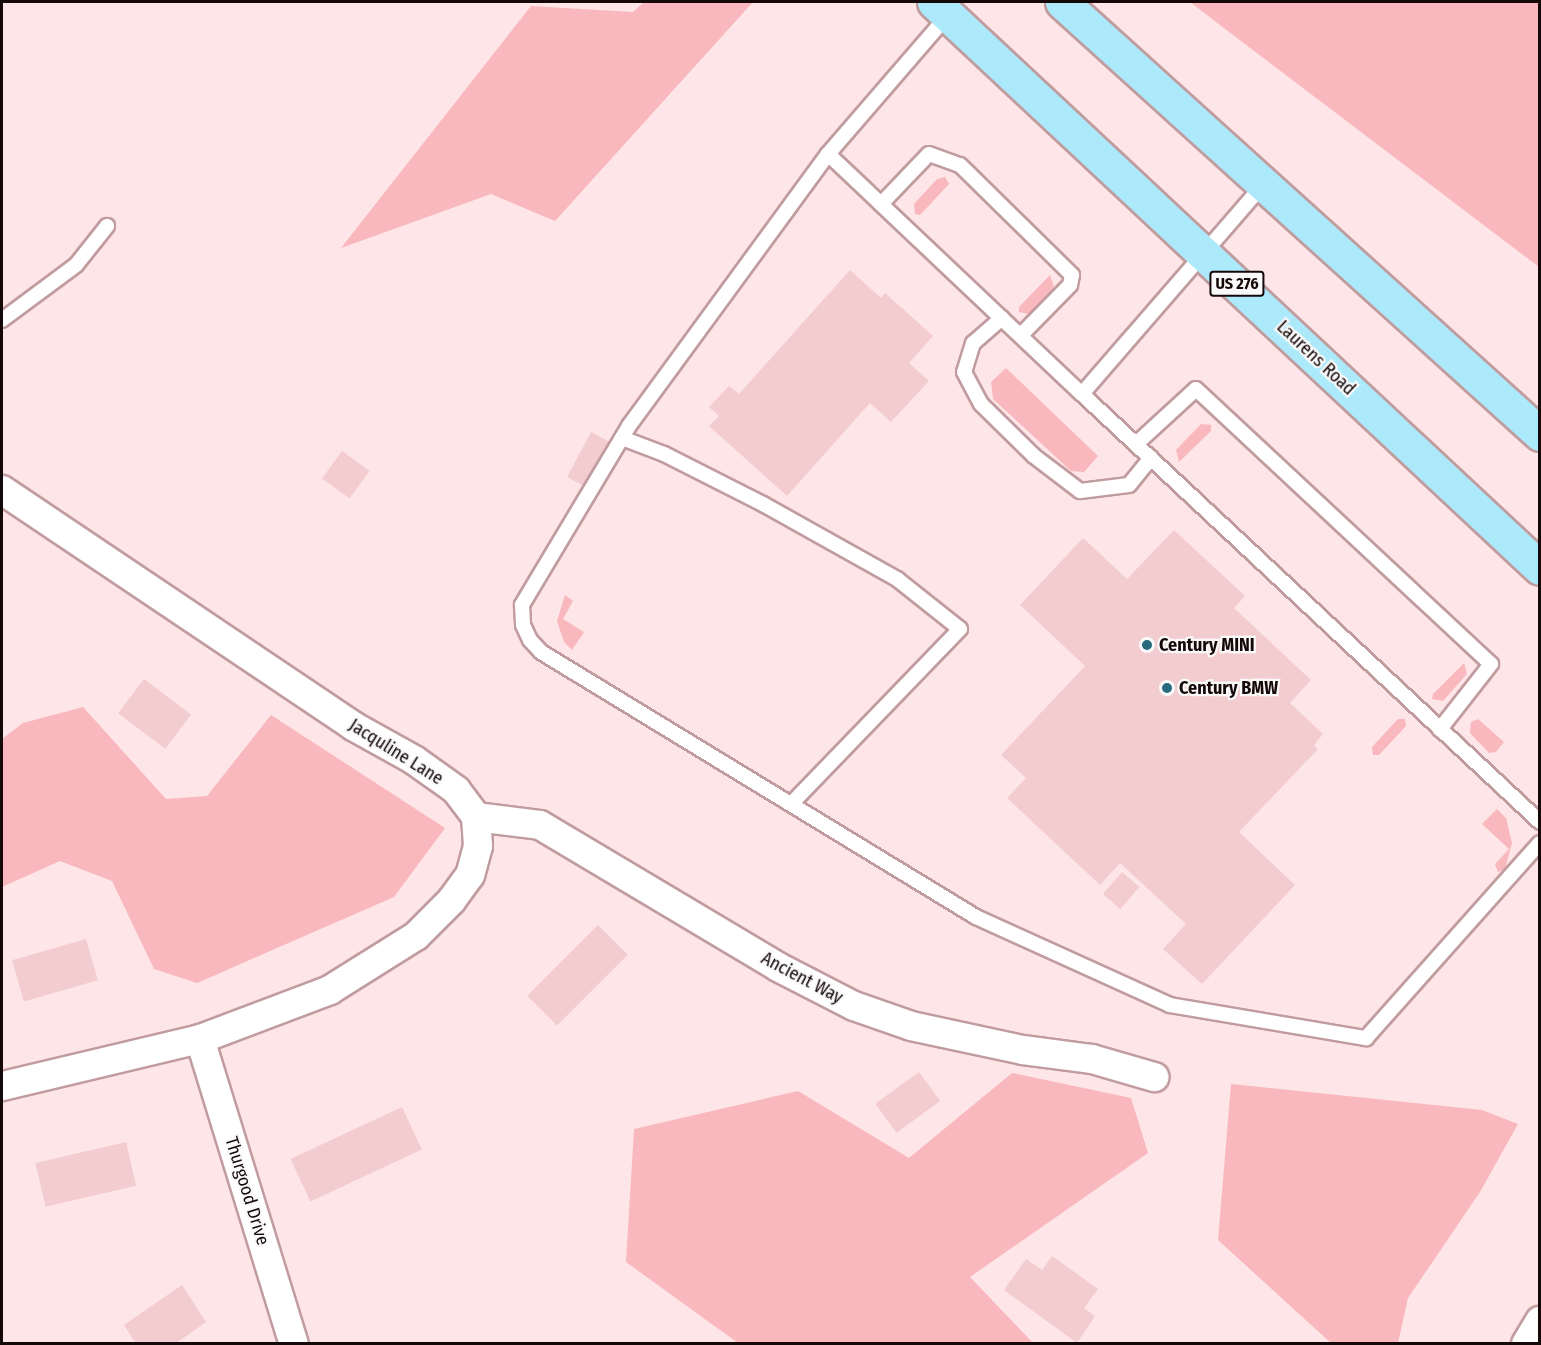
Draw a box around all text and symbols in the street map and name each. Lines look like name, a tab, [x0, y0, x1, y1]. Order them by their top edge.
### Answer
road number: US 276	[1208, 271, 1266, 297]
street label: Laurens Road	[1272, 316, 1360, 400]
place label: Century MINI	[1159, 634, 1255, 656]
marker: Century MINI	[1140, 638, 1154, 652]
place label: Century BMW	[1179, 677, 1278, 699]
marker: Century BMW	[1160, 681, 1174, 695]
street label: Jacquline Lane	[345, 714, 447, 790]
street label: Ancient Way	[758, 948, 846, 1008]
street label: Thurgood Drive	[220, 1134, 274, 1248]

